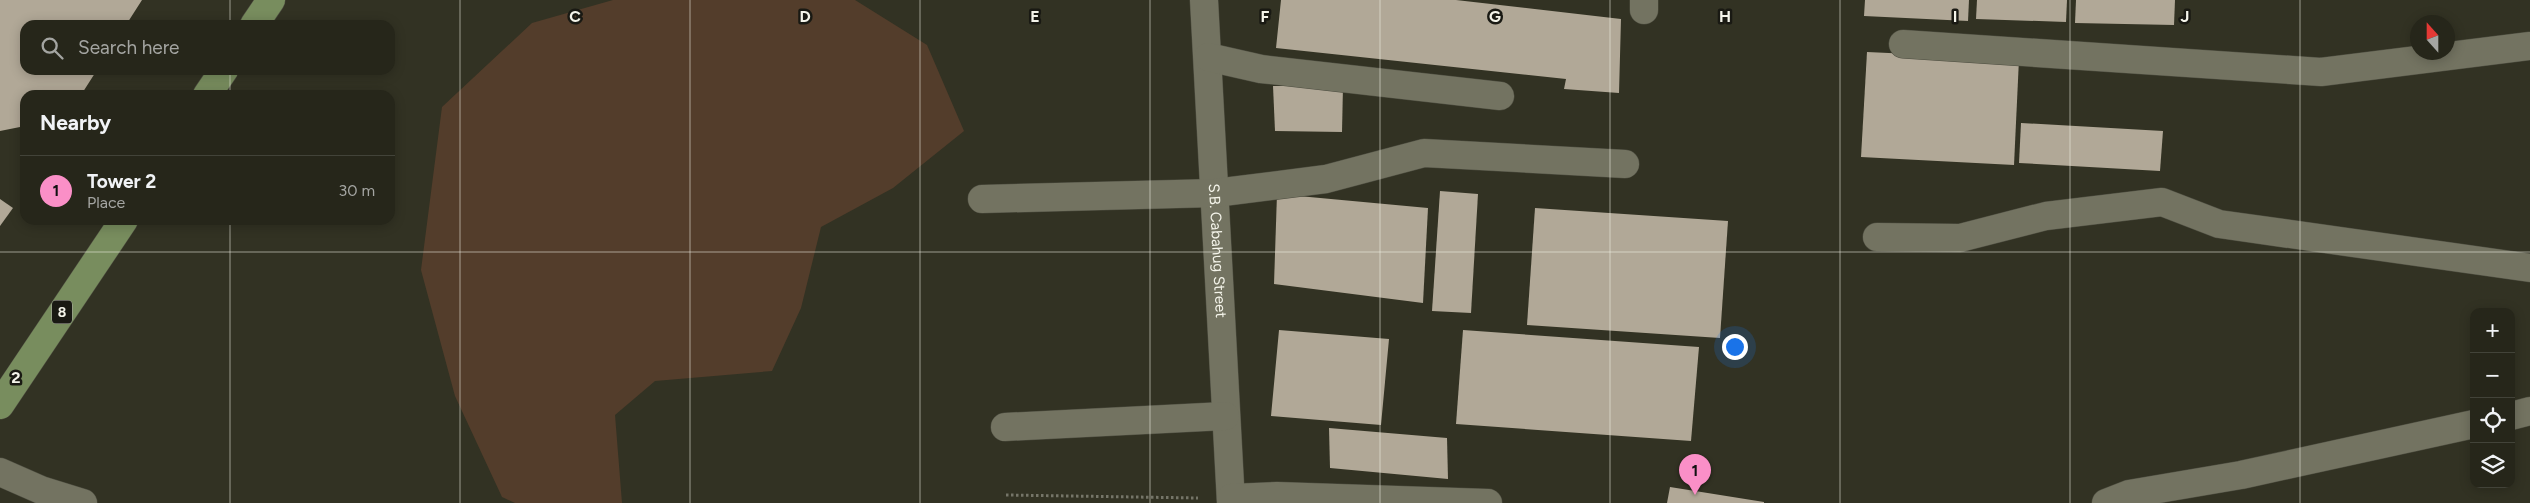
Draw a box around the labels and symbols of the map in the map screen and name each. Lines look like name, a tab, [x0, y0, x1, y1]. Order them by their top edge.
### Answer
text: C	[569, 7, 581, 26]
text: D	[799, 7, 811, 26]
text: E	[1030, 7, 1040, 26]
text: F	[1261, 7, 1270, 26]
text: G	[1489, 7, 1501, 26]
text: H	[1719, 7, 1731, 26]
text: I	[1953, 7, 1957, 26]
text: J	[2181, 7, 2189, 26]
north arrow	[2410, 15, 2455, 60]
street label: S.B. Cabahug Street	[1205, 183, 1230, 319]
road number: 8	[52, 300, 72, 324]
your location	[1722, 334, 1748, 360]
text: 2	[11, 368, 21, 387]
pin: 1	[1679, 454, 1711, 495]

